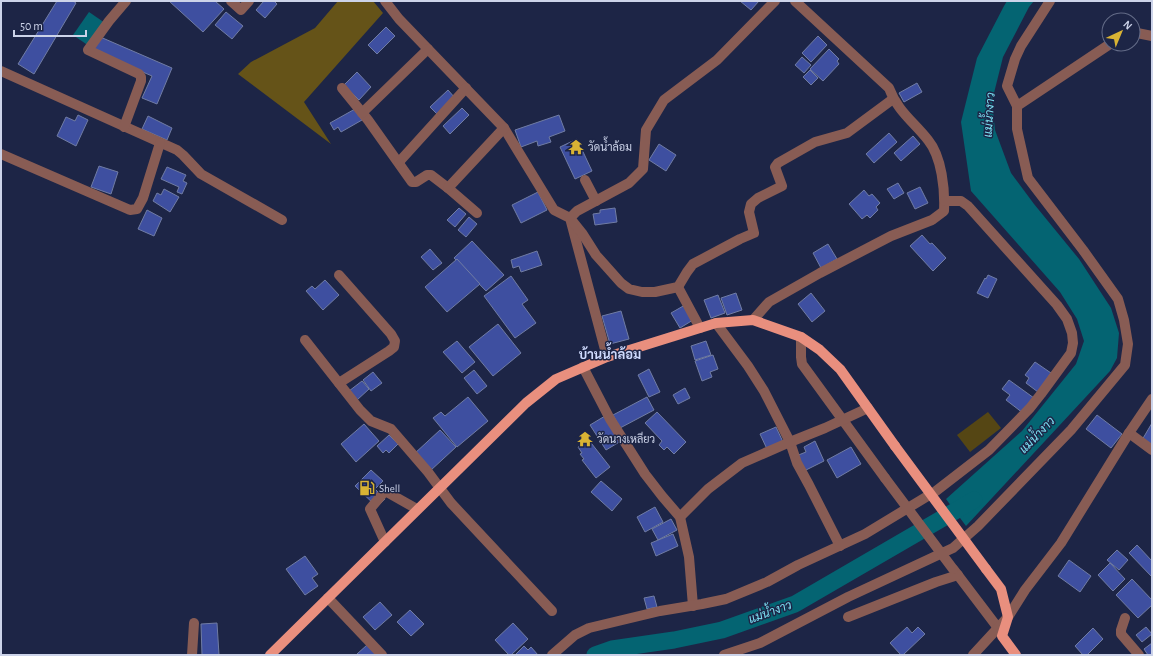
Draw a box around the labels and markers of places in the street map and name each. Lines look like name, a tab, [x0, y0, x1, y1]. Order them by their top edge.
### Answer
place label: วัดน้ำล้อม	[588, 136, 632, 153]
temple icon: วัดน้ำล้อม	[567, 138, 585, 156]
temple icon: วัดนางเหลียว	[576, 430, 594, 448]
place label: วัดนางเหลียว	[597, 431, 655, 445]
fuel station icon: Shell	[358, 479, 376, 497]
place label: Shell	[379, 483, 400, 494]

